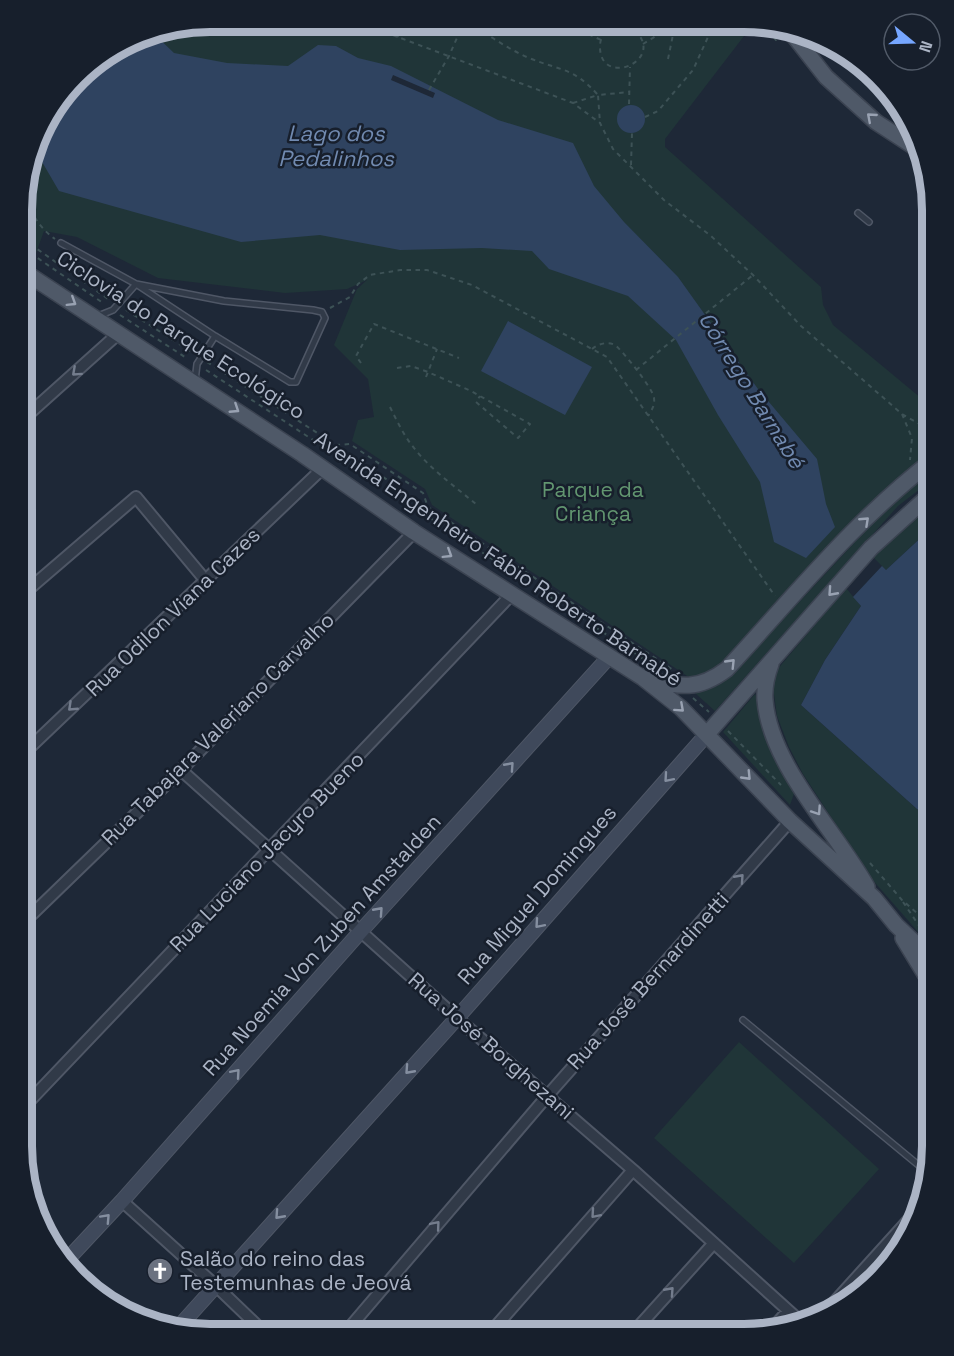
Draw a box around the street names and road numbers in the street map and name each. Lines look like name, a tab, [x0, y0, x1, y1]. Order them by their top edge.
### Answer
street label: Ciclovia do Parque Ecológico	[52, 244, 310, 425]
street label: Avenida Engenheiro Fábio Roberto Barnabé	[309, 425, 687, 692]
street label: Rua Odilon Viana Cazes	[80, 521, 266, 702]
street label: Rua Tabajara Valeriano Carvalho	[95, 606, 340, 851]
street label: Rua Luciano Jacyro Bueno	[164, 746, 370, 958]
street label: Rua Miguel Domingues	[451, 799, 622, 990]
street label: Rua Noemia Von Zuben Amstalden	[197, 808, 447, 1081]
street label: Rua José Bernardinetti	[561, 886, 734, 1075]
street label: Rua José Borghezani	[403, 966, 580, 1125]

